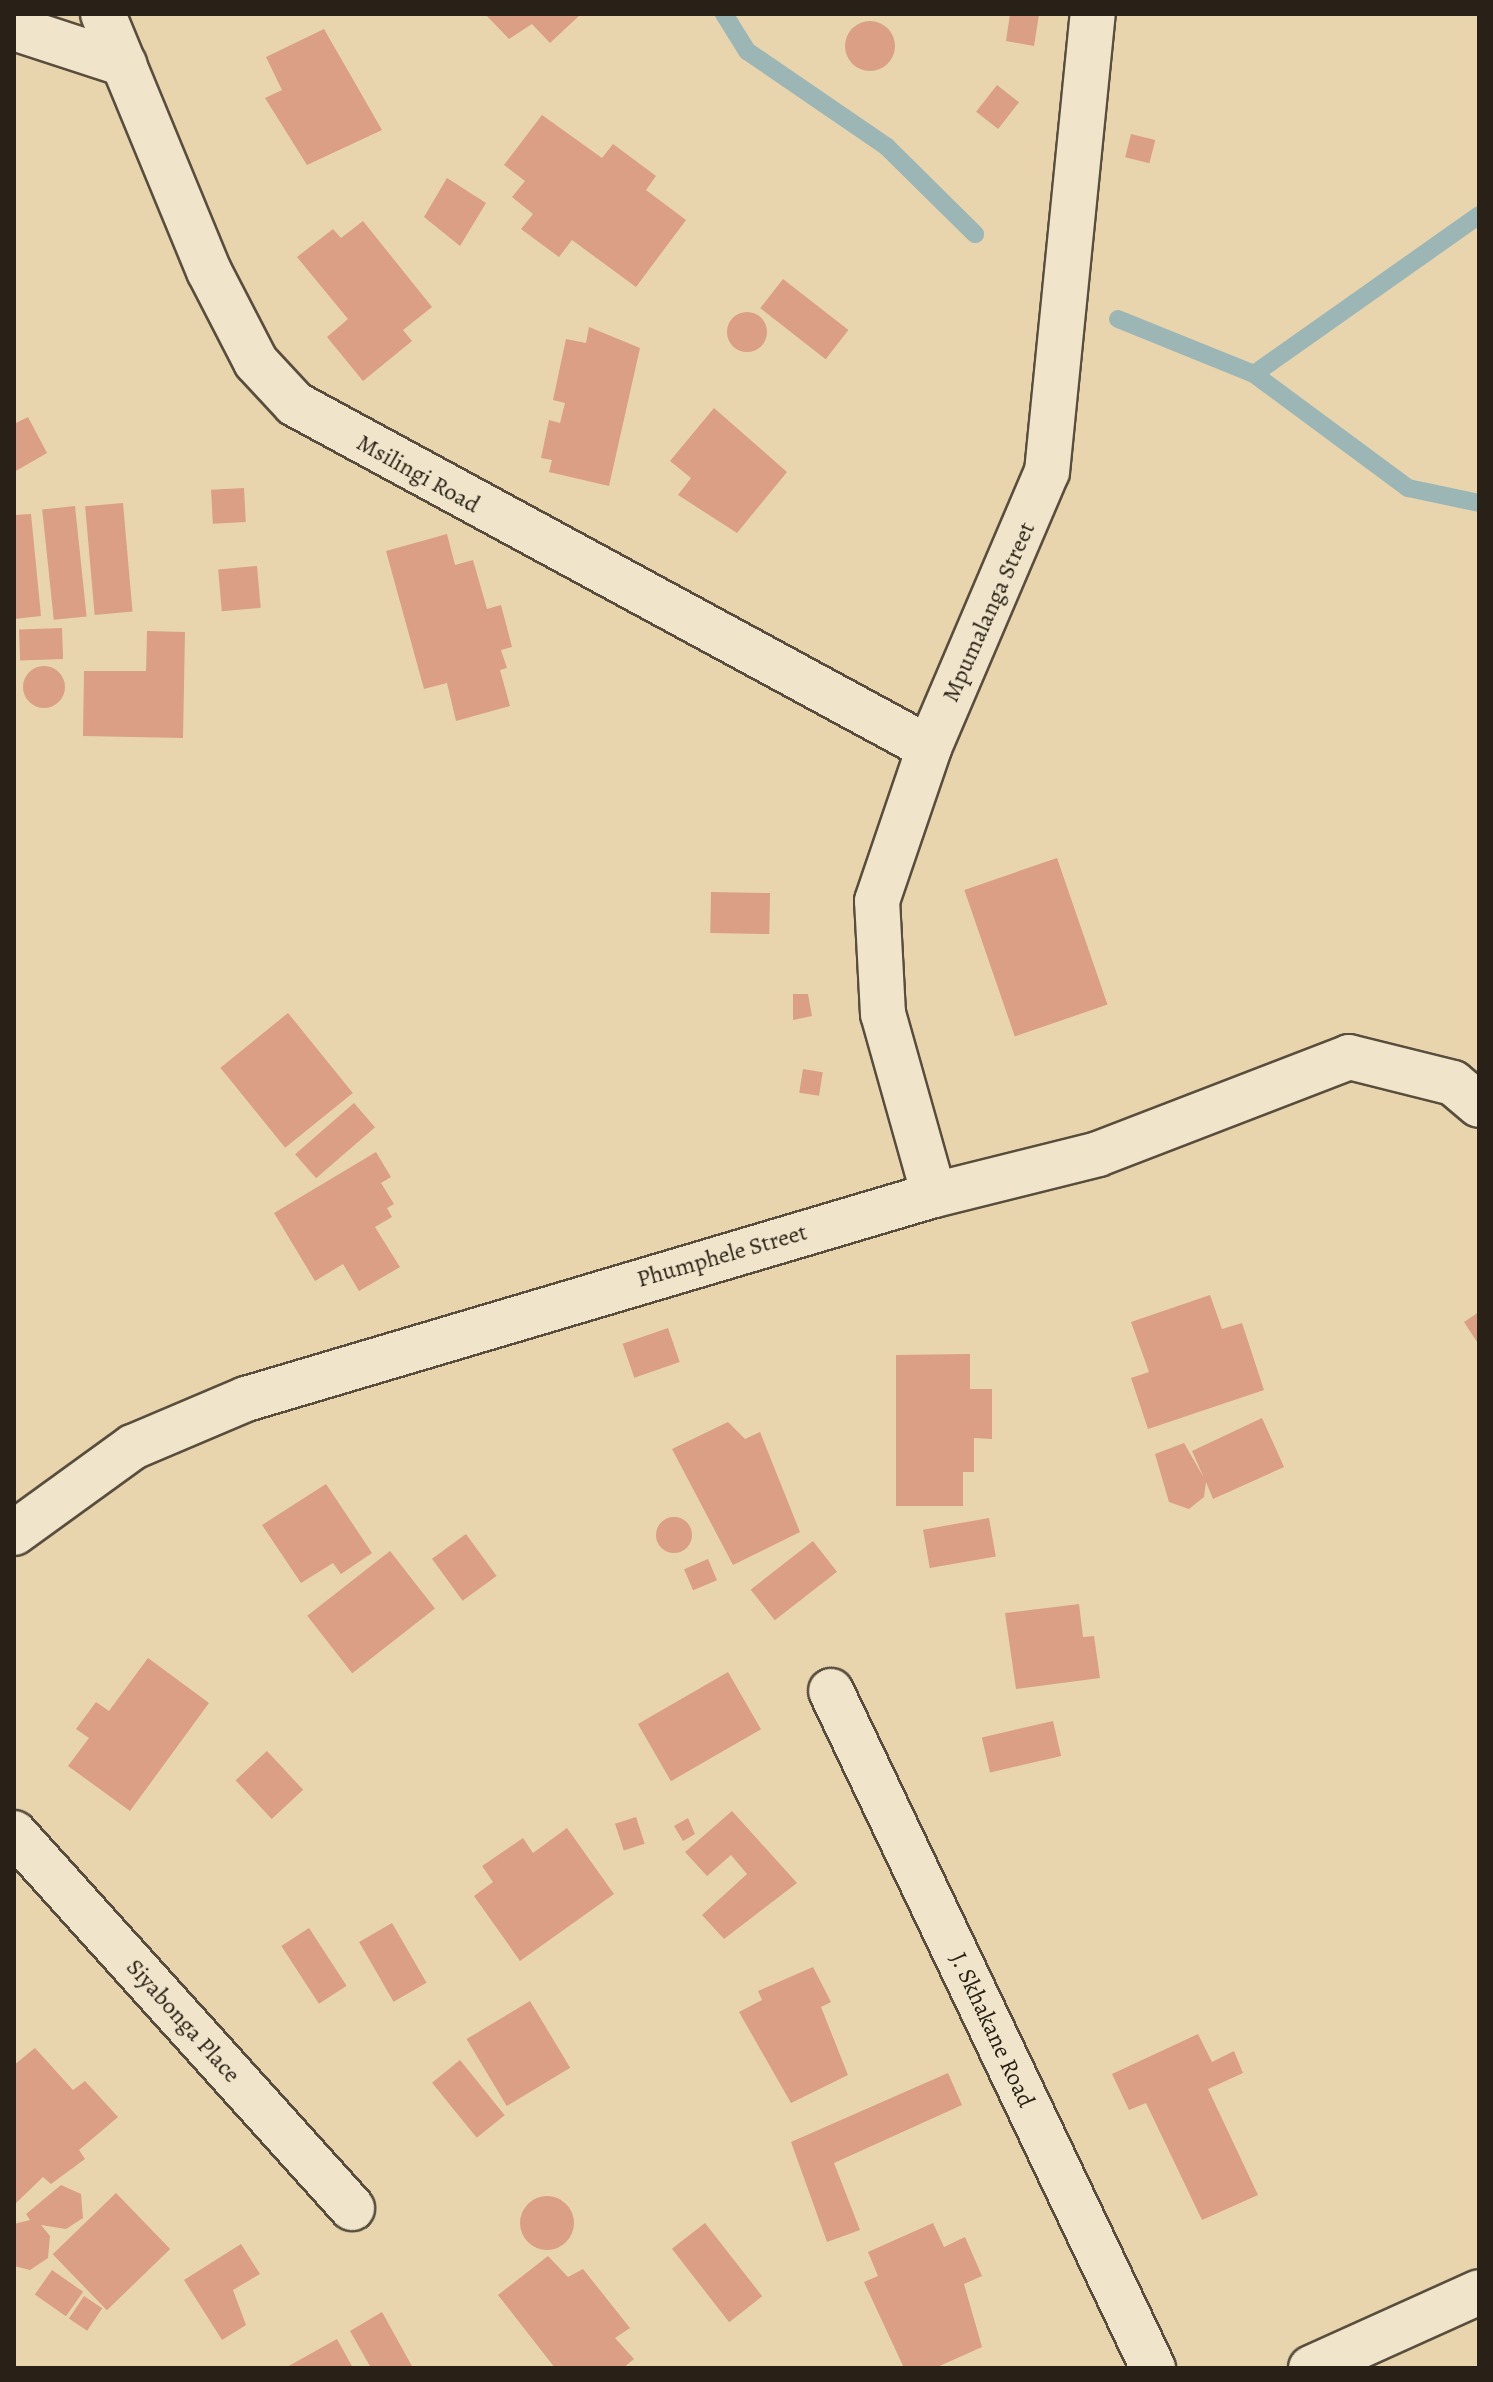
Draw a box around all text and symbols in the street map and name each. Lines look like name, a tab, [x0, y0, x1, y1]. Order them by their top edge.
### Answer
street label: Msilingi Road	[352, 428, 484, 520]
street label: Mpumalanga Street	[936, 518, 1042, 706]
street label: Phumphele Street	[634, 1218, 810, 1294]
street label: J. Skhakane Road	[943, 1948, 1041, 2112]
street label: Siyabonga Place	[120, 1953, 246, 2089]

